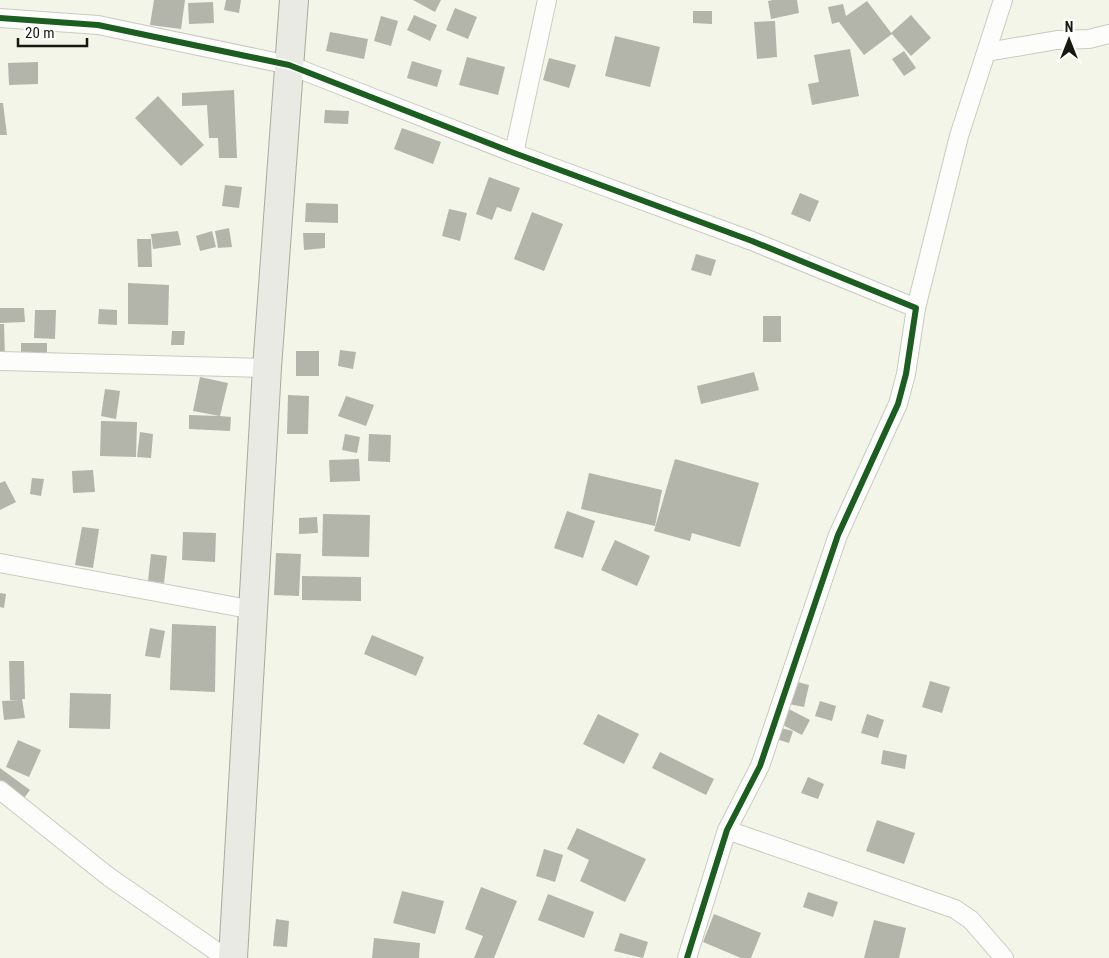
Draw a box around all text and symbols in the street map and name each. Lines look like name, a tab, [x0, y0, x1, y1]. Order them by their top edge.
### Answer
scale bar	[18, 15, 86, 47]
north arrow	[1044, 15, 1094, 65]
text: N	[1065, 19, 1073, 35]
text: 20 m	[25, 24, 55, 42]

